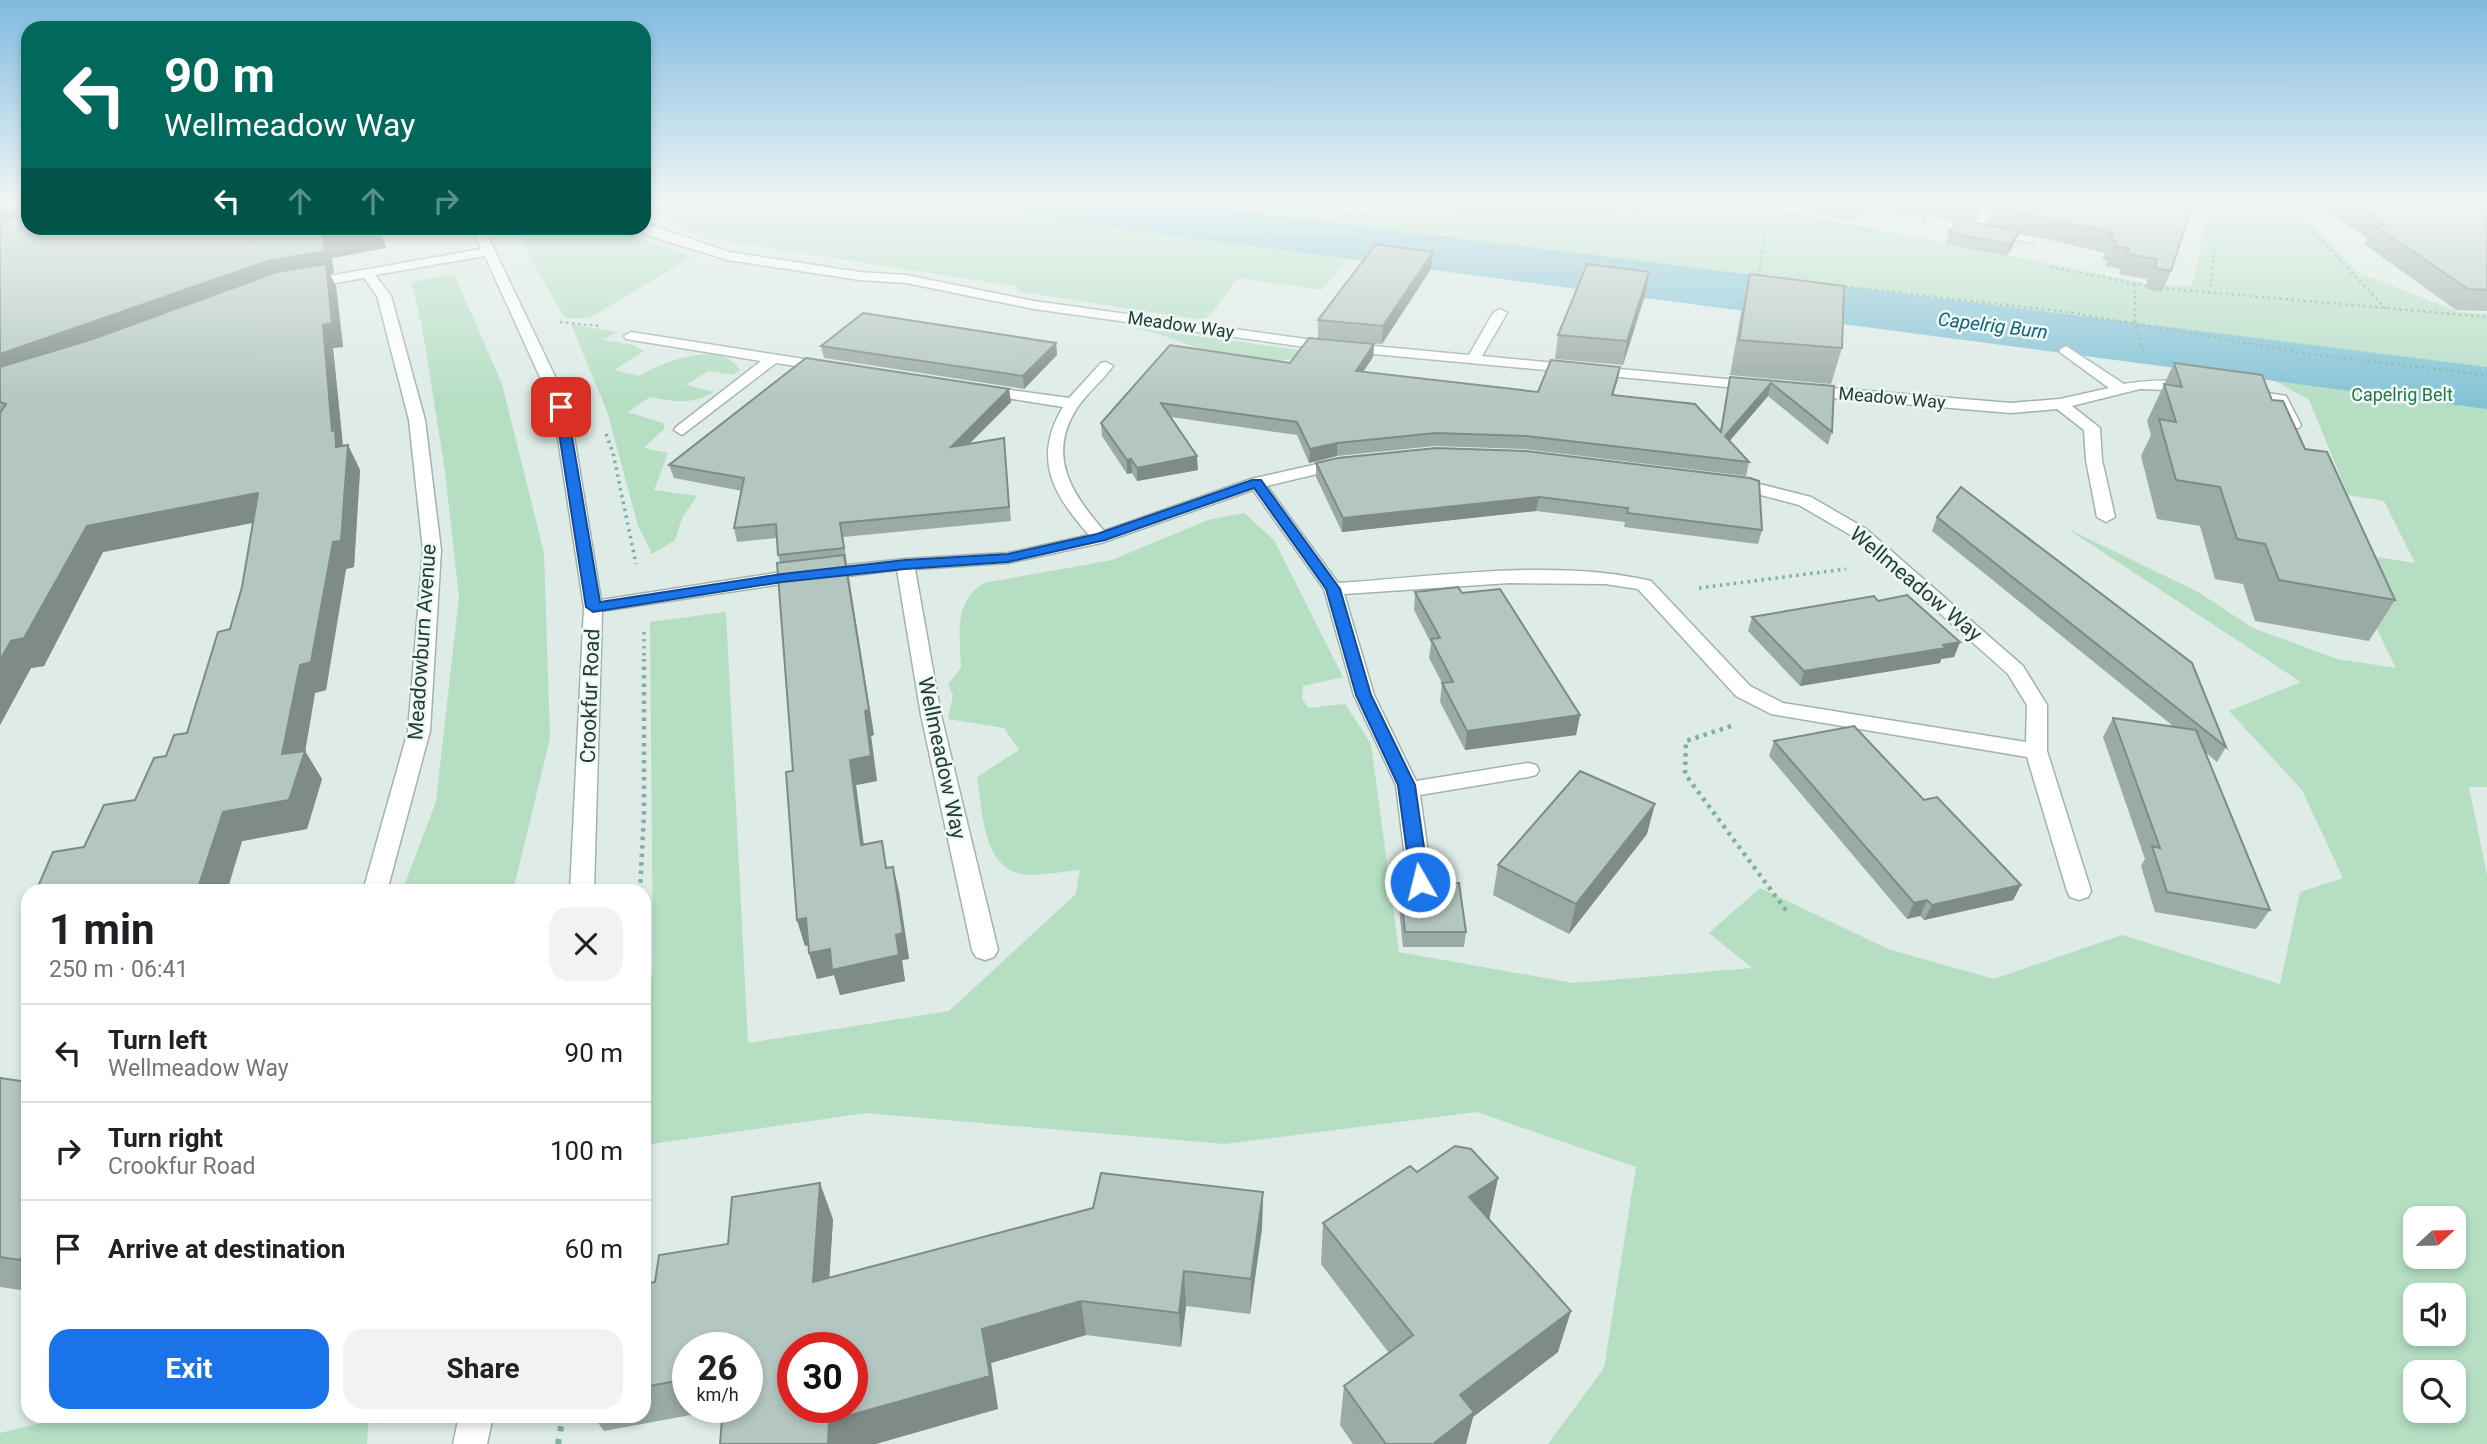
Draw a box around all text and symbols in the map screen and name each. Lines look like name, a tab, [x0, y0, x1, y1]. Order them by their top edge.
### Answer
text: 90 m	[164, 47, 275, 104]
icon: left	[49, 49, 140, 140]
text: Wellmeadow Way	[164, 106, 415, 144]
icon: left	[208, 182, 246, 220]
icon: ahead	[281, 182, 319, 220]
icon: ahead	[354, 182, 392, 220]
icon: right	[427, 182, 465, 220]
street label: Meadow Way	[1126, 307, 1236, 342]
water label: Capelrig Burn	[1937, 307, 2049, 344]
pin	[531, 377, 591, 437]
street label: Meadow Way	[1838, 382, 1947, 413]
park label: Capelrig Belt	[2351, 384, 2453, 405]
icon: arrive	[542, 388, 580, 426]
street label: Wellmeadow Way	[1845, 522, 1987, 646]
street label: Meadowburn Avenue	[403, 543, 441, 741]
street label: Crookfur Road	[576, 628, 604, 764]
street label: Wellmeadow Way	[913, 675, 971, 841]
position arrow	[1383, 845, 1457, 919]
text: 1 min	[49, 905, 155, 954]
button: close	[549, 907, 623, 981]
text: 250 m · 06:41	[49, 956, 188, 983]
text: Turn left	[108, 1025, 207, 1055]
icon: left	[49, 1034, 87, 1072]
text: 90 m	[565, 1038, 623, 1068]
text: Wellmeadow Way	[108, 1055, 289, 1082]
text: Turn right	[108, 1123, 223, 1153]
icon: right	[49, 1132, 87, 1170]
text: 100 m	[550, 1136, 623, 1166]
text: Crookfur Road	[108, 1153, 255, 1180]
north arrow	[2403, 1206, 2466, 1269]
map controls	[2403, 1206, 2466, 1423]
icon: arrive	[49, 1230, 87, 1268]
text: Arrive at destination	[108, 1234, 345, 1264]
text: 60 m	[565, 1234, 623, 1264]
button: sound	[2403, 1283, 2466, 1346]
button: Exit	[49, 1329, 329, 1409]
button: Share	[343, 1329, 623, 1409]
speed limit sign: 30	[777, 1332, 868, 1423]
text: 26	[697, 1348, 738, 1389]
button: search	[2403, 1360, 2466, 1423]
text: km/h	[696, 1384, 739, 1405]

